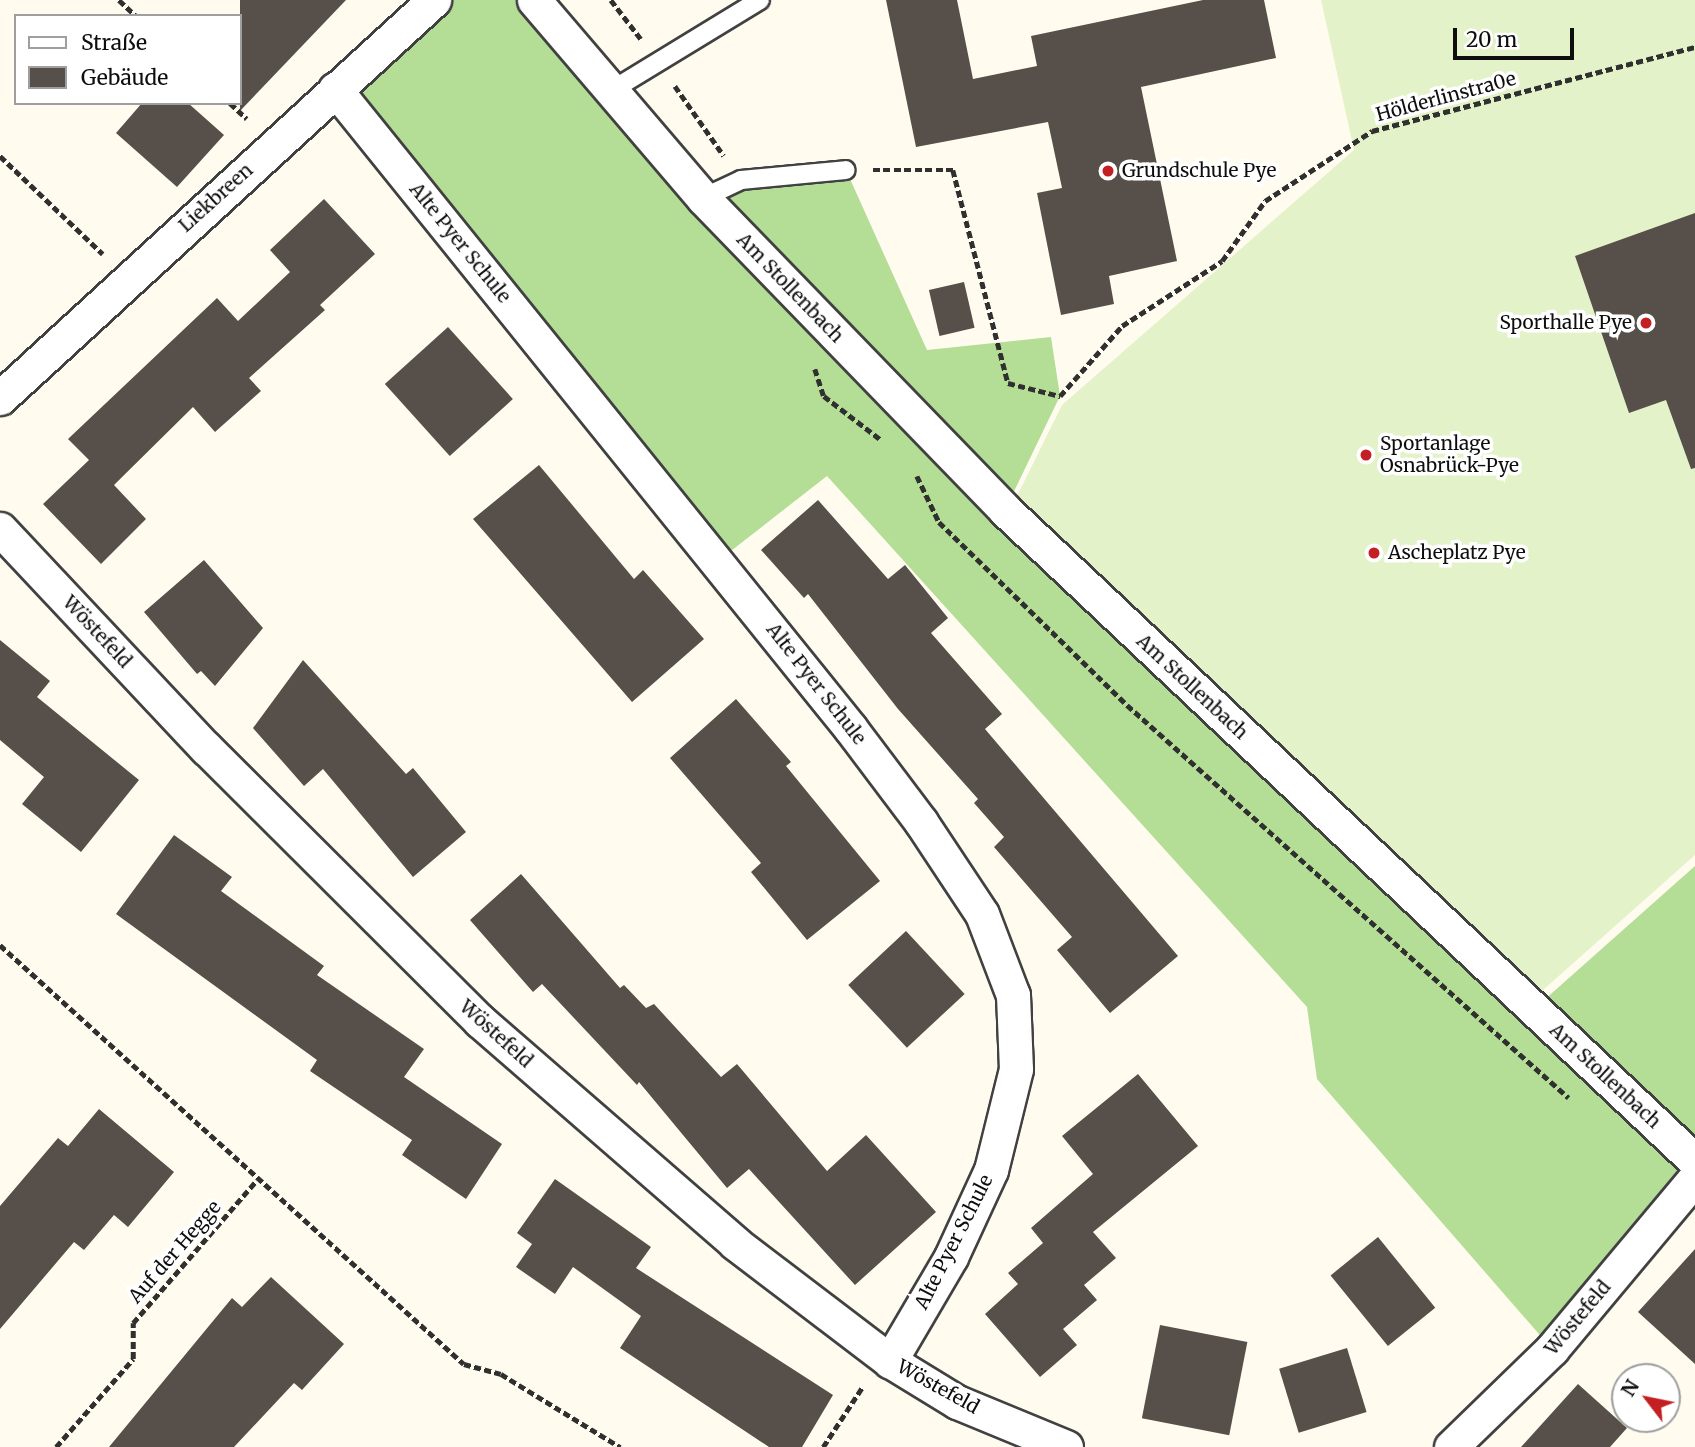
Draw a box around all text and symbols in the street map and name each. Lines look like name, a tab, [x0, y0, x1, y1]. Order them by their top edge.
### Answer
legend	[14, 14, 242, 105]
scale bar	[1457, 14, 1578, 58]
text: 20 m	[1466, 26, 1517, 53]
text: Straße	[81, 29, 147, 56]
text: Gebäude	[81, 64, 168, 91]
street label: Hölderlinstra0e	[1374, 67, 1518, 127]
street label: Liekbreen	[174, 159, 258, 237]
place label: Grundschule Pye	[1122, 160, 1276, 182]
marker: Grundschule Pye	[1100, 163, 1116, 179]
street label: Alte Pyer Schule	[405, 178, 515, 308]
street label: Am Stollenbach	[732, 228, 848, 348]
place label: Sporthalle Pye	[1499, 312, 1632, 334]
marker: Sporthalle Pye	[1638, 315, 1654, 331]
place label: Sportanlage Osnabrück-Pye	[1380, 433, 1519, 477]
marker: Sportanlage Osnabrück-Pye	[1358, 447, 1374, 463]
place label: Ascheplatz Pye	[1388, 542, 1526, 564]
marker: Ascheplatz Pye	[1366, 545, 1382, 561]
street label: Wöstefeld	[58, 591, 136, 673]
street label: Alte Pyer Schule	[761, 619, 871, 749]
street label: Am Stollenbach	[1132, 630, 1252, 744]
street label: Wöstefeld	[455, 995, 537, 1073]
street label: Am Stollenbach	[1545, 1019, 1665, 1133]
street label: Alte Pyer Schule	[910, 1171, 998, 1313]
street label: Auf der Hegge	[124, 1196, 226, 1308]
street label: Wöstefeld	[1540, 1276, 1616, 1360]
street label: Wöstefeld	[893, 1355, 983, 1419]
north arrow	[1611, 1363, 1681, 1433]
text: N	[1616, 1375, 1644, 1401]

